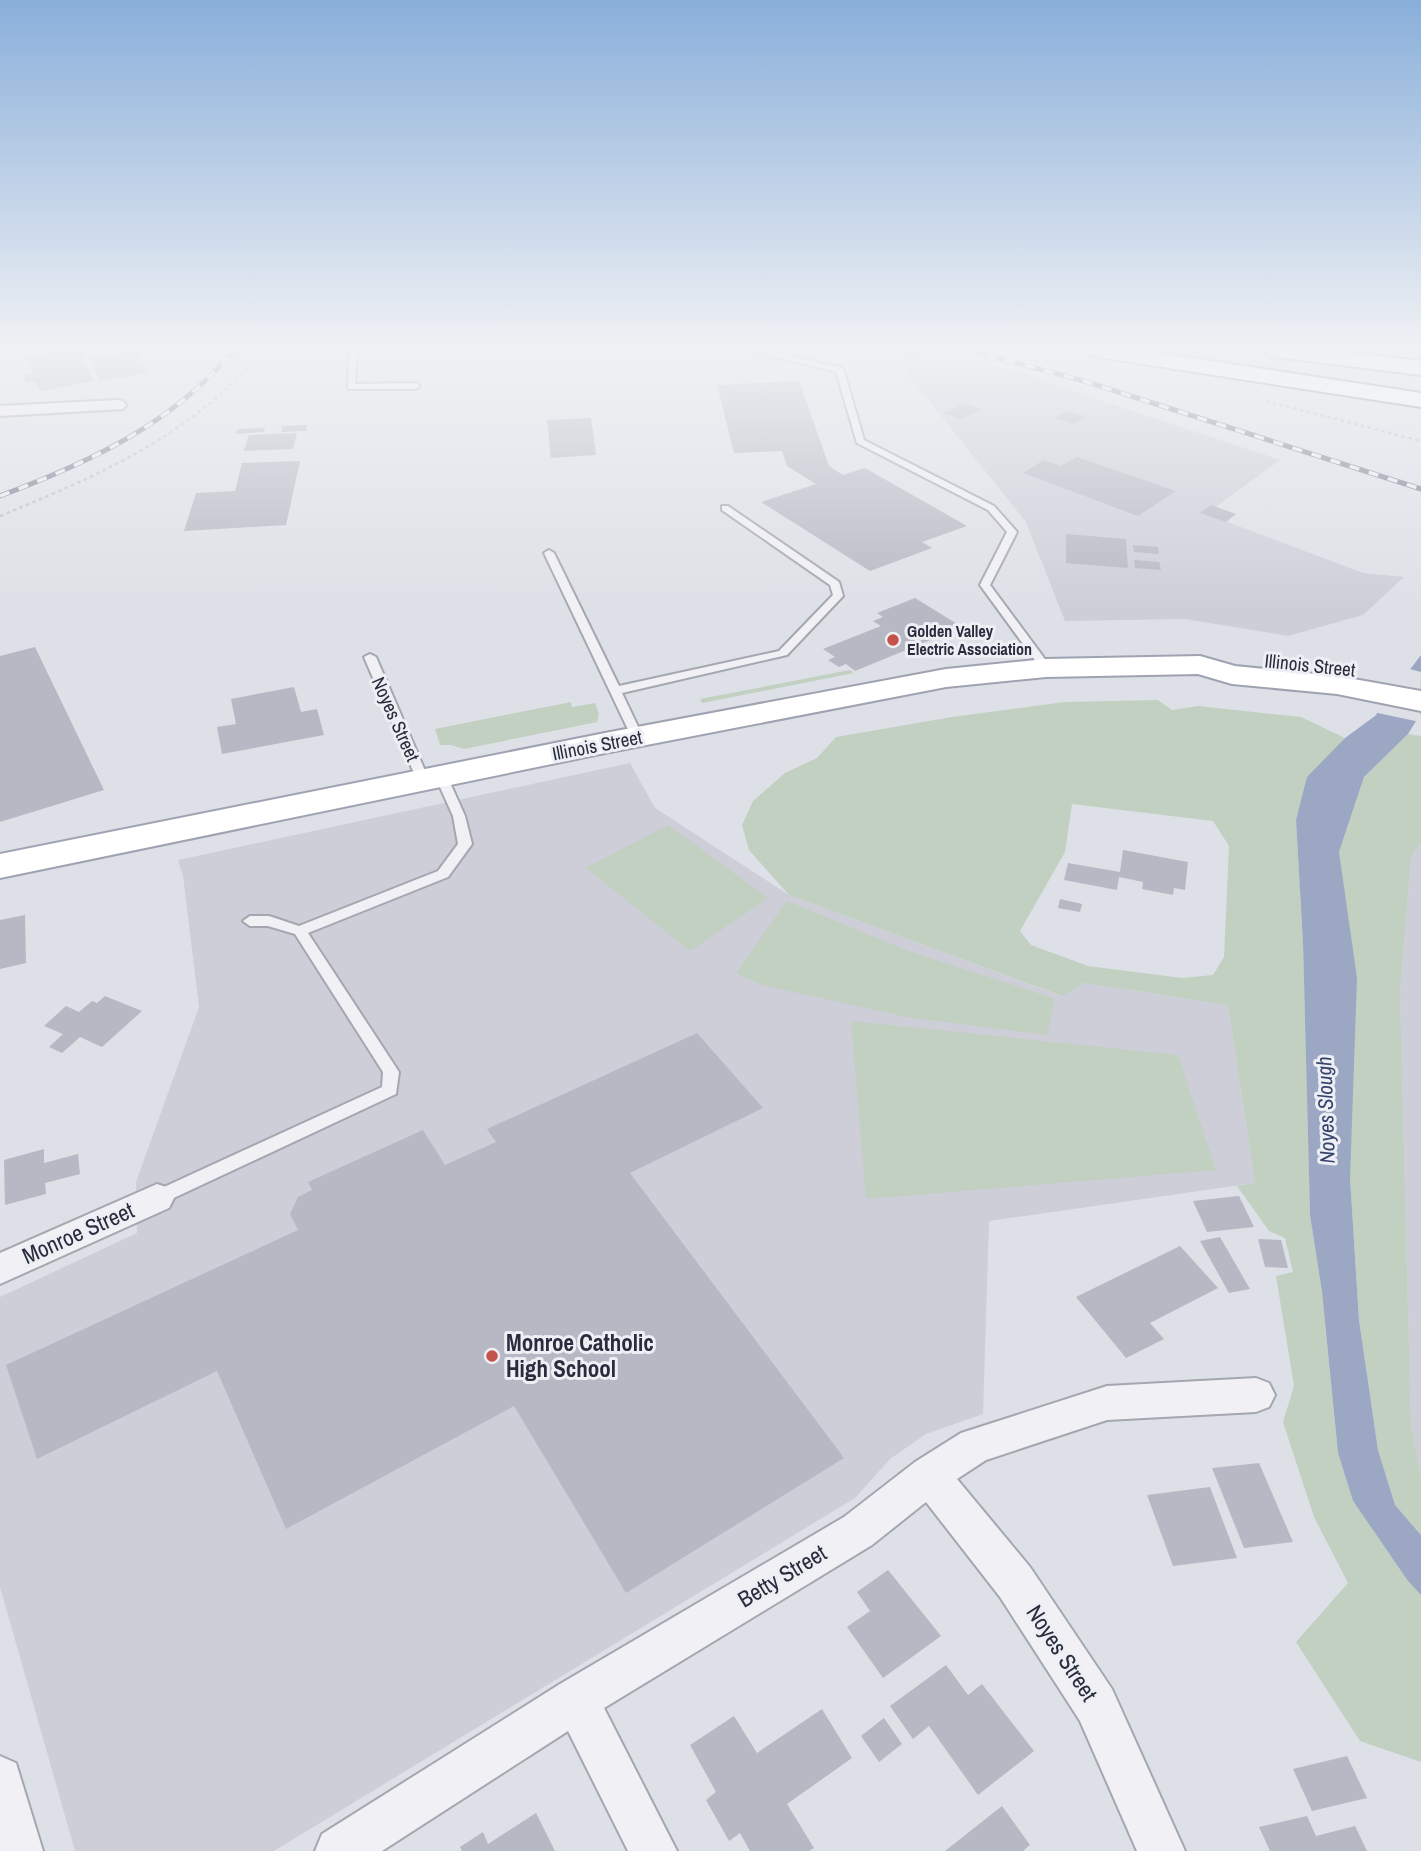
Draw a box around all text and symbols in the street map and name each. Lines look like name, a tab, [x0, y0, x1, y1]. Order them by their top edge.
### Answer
place label: Golden Valley Electric Association	[907, 620, 1032, 660]
marker: Golden Valley Electric Association	[885, 632, 901, 648]
street label: Illinois Street	[1263, 647, 1357, 683]
street label: Noyes Street	[366, 673, 426, 766]
street label: Illinois Street	[550, 723, 645, 766]
water label: Noyes Slough	[1309, 1056, 1342, 1164]
street label: Monroe Street	[17, 1194, 139, 1271]
place label: Monroe Catholic High School	[506, 1327, 654, 1384]
marker: Monroe Catholic High School	[484, 1348, 500, 1364]
street label: Betty Street	[732, 1537, 832, 1614]
street label: Noyes Street	[1020, 1599, 1105, 1707]

